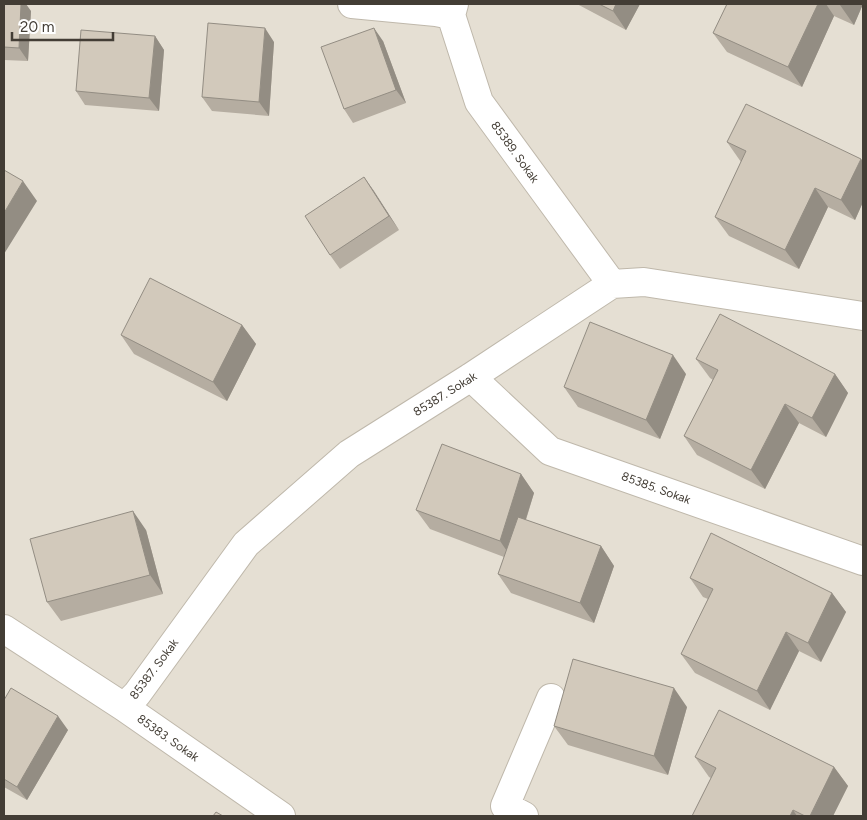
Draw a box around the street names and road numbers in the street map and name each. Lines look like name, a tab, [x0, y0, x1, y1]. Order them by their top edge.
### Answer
street label: 85389. Sokak	[488, 119, 542, 186]
street label: 85387. Sokak	[411, 369, 479, 419]
street label: 85385. Sokak	[620, 469, 693, 507]
street label: 85387. Sokak	[127, 636, 181, 702]
street label: 85383. Sokak	[134, 712, 202, 765]

